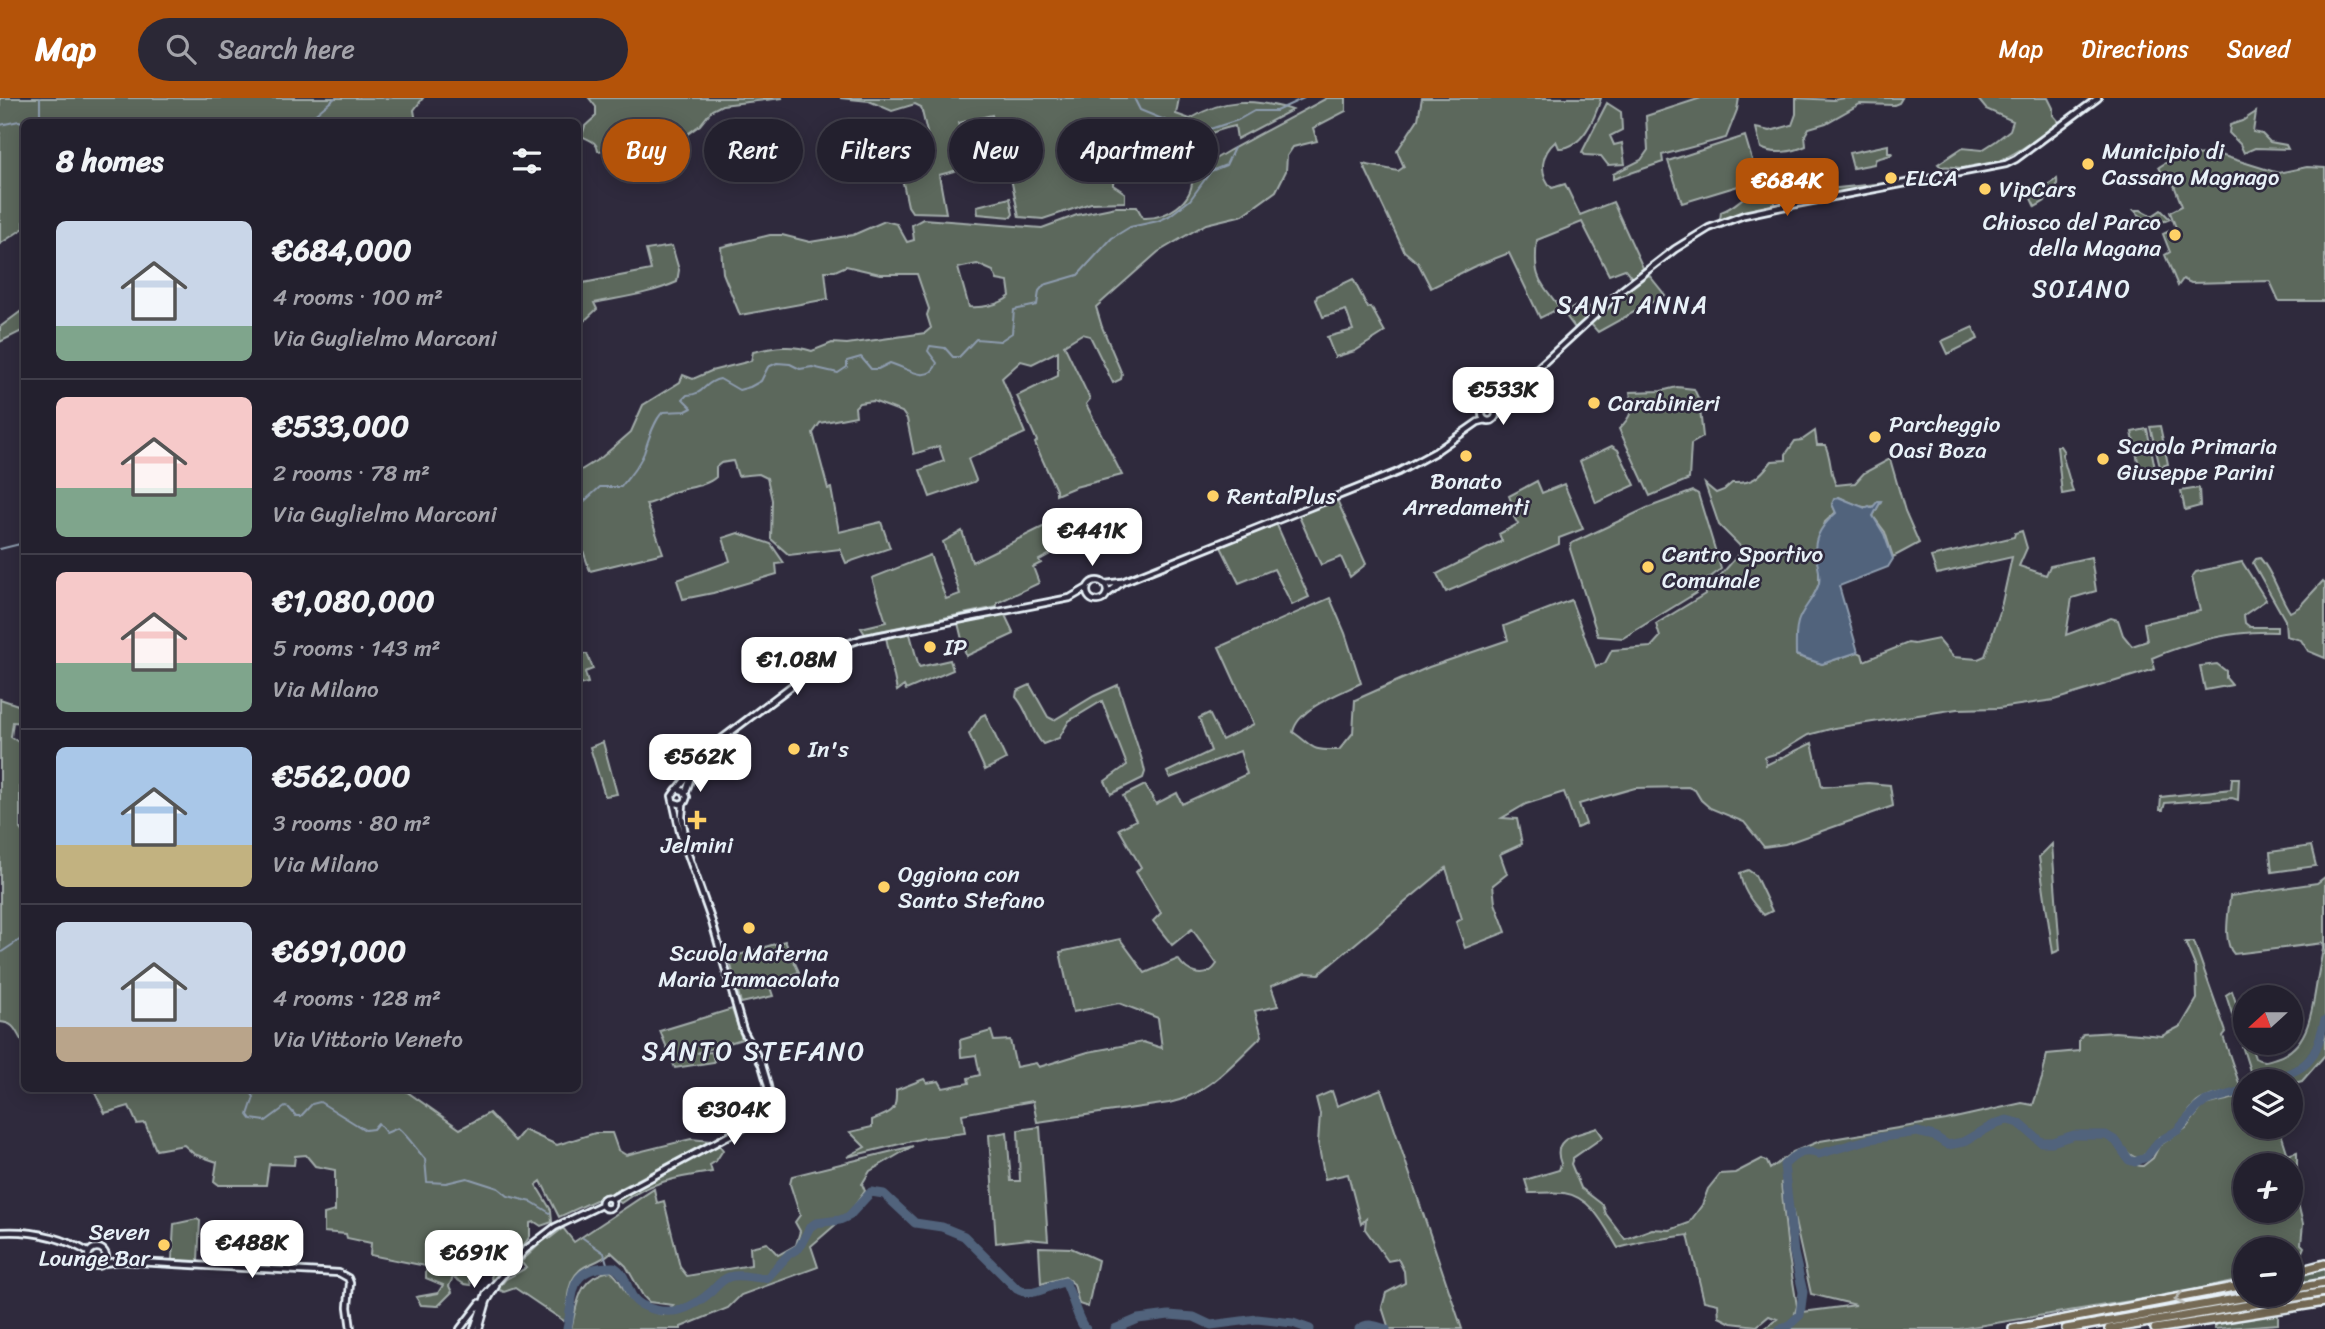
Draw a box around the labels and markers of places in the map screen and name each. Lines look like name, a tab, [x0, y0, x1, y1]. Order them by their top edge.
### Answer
place label: Municipio di Cassano Magnago	[2102, 131, 2279, 198]
marker: Municipio di Cassano Magnago	[2080, 156, 2096, 172]
pin: €684K	[1738, 158, 1836, 218]
place label: ELCA	[1905, 158, 1958, 199]
place label: VipCars	[1999, 169, 2076, 210]
marker: ELCA	[1883, 170, 1899, 186]
marker: VipCars	[1977, 181, 1993, 197]
place label: Chiosco del Parco della Magana	[1983, 202, 2161, 269]
marker: Chiosco del Parco della Magana	[2167, 227, 2183, 243]
pin: €533K	[1454, 368, 1552, 427]
place label: Carabinieri	[1608, 383, 1721, 424]
marker: Carabinieri	[1586, 395, 1602, 411]
place label: Parcheggio Oasi Boza	[1889, 404, 2001, 471]
place label: Scuola Primaria Giuseppe Parini	[2117, 426, 2277, 493]
marker: Parcheggio Oasi Boza	[1867, 429, 1883, 445]
marker: Bonato Arredamenti	[1458, 448, 1474, 464]
marker: Scuola Primaria Giuseppe Parini	[2095, 451, 2111, 467]
place label: Bonato Arredamenti	[1402, 461, 1530, 528]
place label: RentalPlus	[1227, 476, 1337, 517]
marker: RentalPlus	[1205, 488, 1221, 504]
pin: €441K	[1043, 508, 1141, 568]
place label: Centro Sportivo Comunale	[1662, 534, 1823, 601]
marker: Centro Sportivo Comunale	[1640, 559, 1656, 575]
place label: IP	[943, 627, 967, 668]
pin: €1.08M	[740, 638, 854, 697]
marker: IP	[922, 639, 938, 655]
place label: In's	[807, 729, 849, 770]
pin: €562K	[651, 734, 749, 794]
marker: In's	[786, 741, 802, 757]
marker: Jelmini	[689, 812, 705, 828]
place label: Jelmini	[660, 825, 734, 866]
place label: Oggiona con Santo Stefano	[898, 854, 1045, 921]
marker: Oggiona con Santo Stefano	[876, 879, 892, 895]
marker: Scuola Materna Maria Immacolata	[741, 920, 757, 936]
place label: Scuola Materna Maria Immacolata	[658, 933, 840, 1000]
pin: €304K	[685, 1088, 783, 1147]
place label: Seven Lounge Bar	[39, 1212, 152, 1279]
pin: €488K	[203, 1220, 301, 1280]
pin: €691K	[425, 1230, 523, 1290]
marker: Seven Lounge Bar	[156, 1237, 172, 1253]

